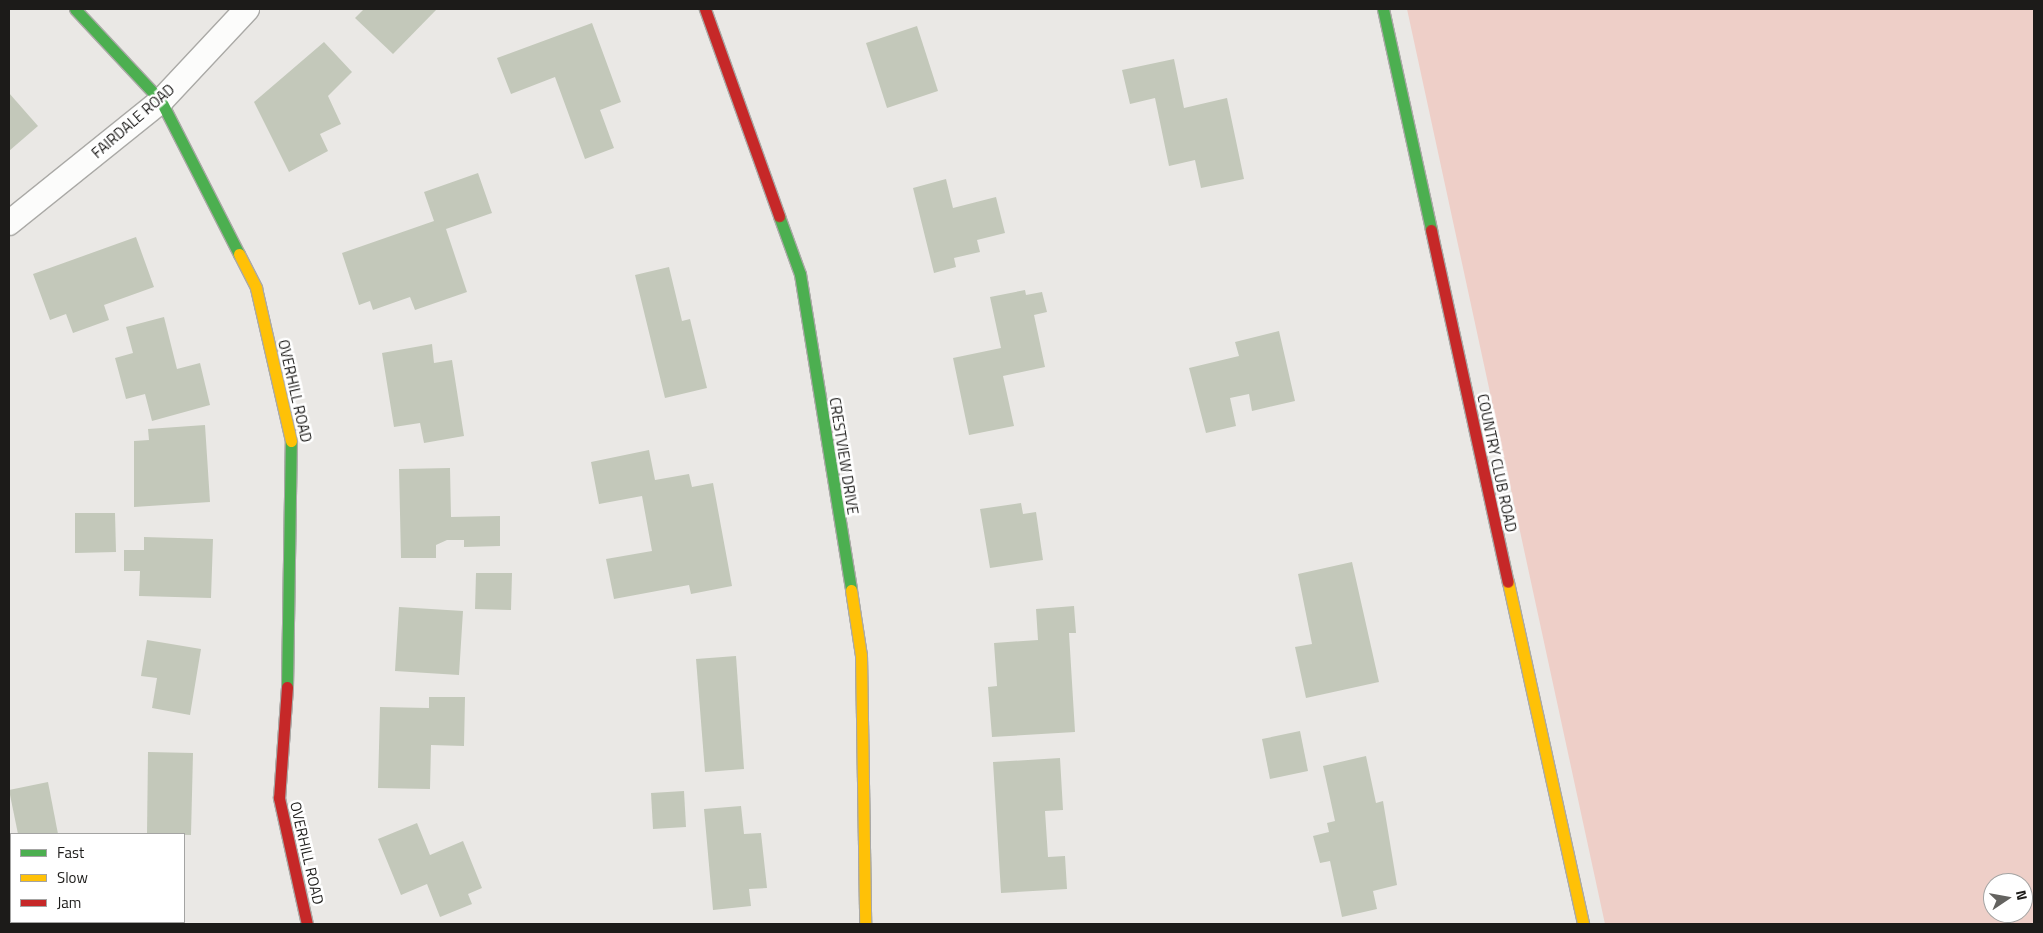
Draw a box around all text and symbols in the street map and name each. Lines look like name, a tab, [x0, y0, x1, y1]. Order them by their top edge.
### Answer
street label: FAIRDALE ROAD	[88, 80, 178, 162]
street label: OVERHILL ROAD	[274, 338, 316, 444]
street label: COUNTRY CLUB ROAD	[1474, 392, 1520, 534]
street label: CRESTVIEW DRIVE	[826, 396, 862, 516]
street label: OVERHILL ROAD	[286, 800, 328, 906]
legend	[10, 833, 185, 923]
text: Fast	[57, 841, 84, 864]
text: Slow	[57, 866, 88, 889]
north arrow	[1983, 873, 2033, 923]
text: N	[2011, 888, 2033, 902]
text: Jam	[57, 891, 81, 914]

